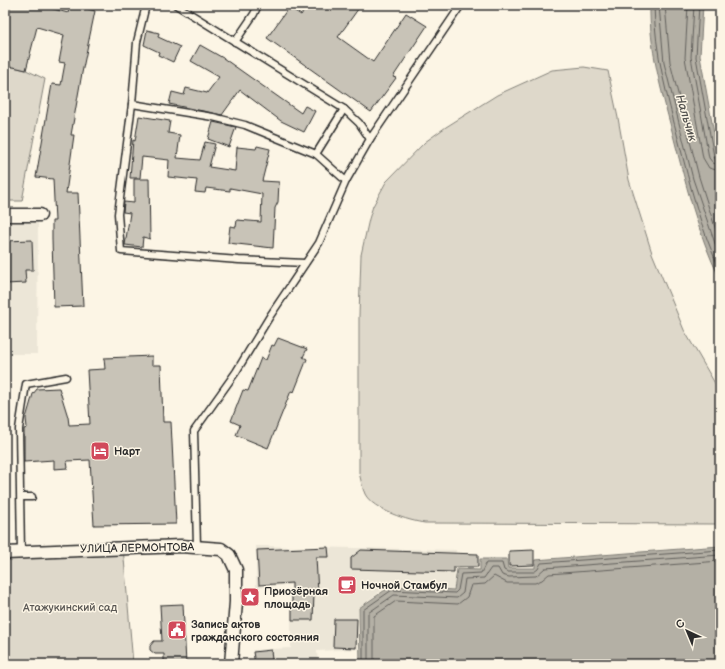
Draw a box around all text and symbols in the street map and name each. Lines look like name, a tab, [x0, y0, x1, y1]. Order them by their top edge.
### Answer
water label: Нальчик	[672, 93, 700, 144]
hotel icon: Нарт	[89, 440, 111, 462]
place label: Нарт	[114, 445, 141, 458]
street label: УЛИЦА ЛЕРМОНТОВА	[80, 540, 195, 555]
cafe icon: Ночной Стамбул	[336, 574, 358, 596]
place label: Ночной Стамбул	[361, 579, 447, 592]
place label: Приозёрная площадь	[264, 585, 328, 611]
place icon: Приозёрная площадь	[239, 586, 261, 608]
park label: Атажукинский сад	[22, 601, 117, 614]
north arrow	[667, 611, 707, 651]
text: С	[673, 617, 688, 632]
place label: Запись актов гражданского состояния	[191, 618, 319, 644]
public building icon: Запись актов гражданского состояния	[166, 619, 188, 641]

